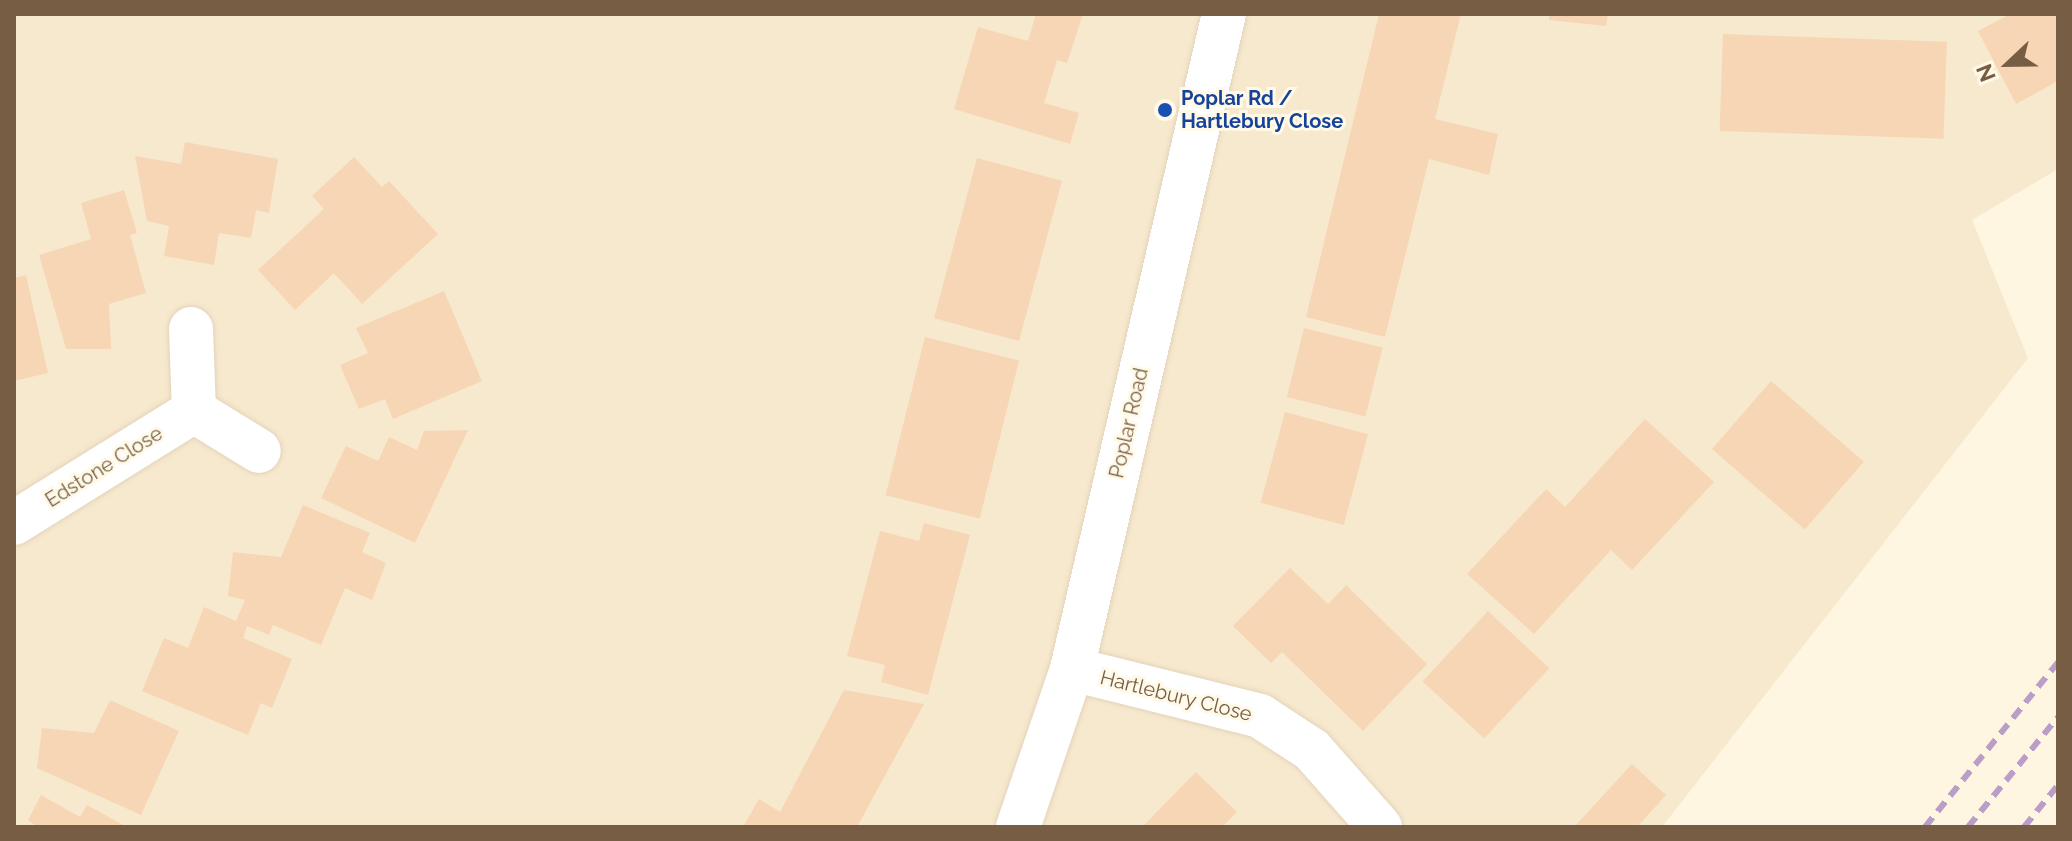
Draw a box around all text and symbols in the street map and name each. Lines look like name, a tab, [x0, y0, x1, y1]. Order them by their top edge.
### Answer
north arrow	[1968, 24, 2048, 104]
text: N	[1971, 60, 2001, 86]
place label: Poplar Rd / Hartlebury Close	[1181, 86, 1344, 133]
marker: Poplar Rd / Hartlebury Close	[1156, 101, 1174, 119]
street label: Poplar Road	[1105, 365, 1153, 481]
street label: Edstone Close	[41, 421, 167, 513]
street label: Hartlebury Close	[1097, 665, 1255, 727]

